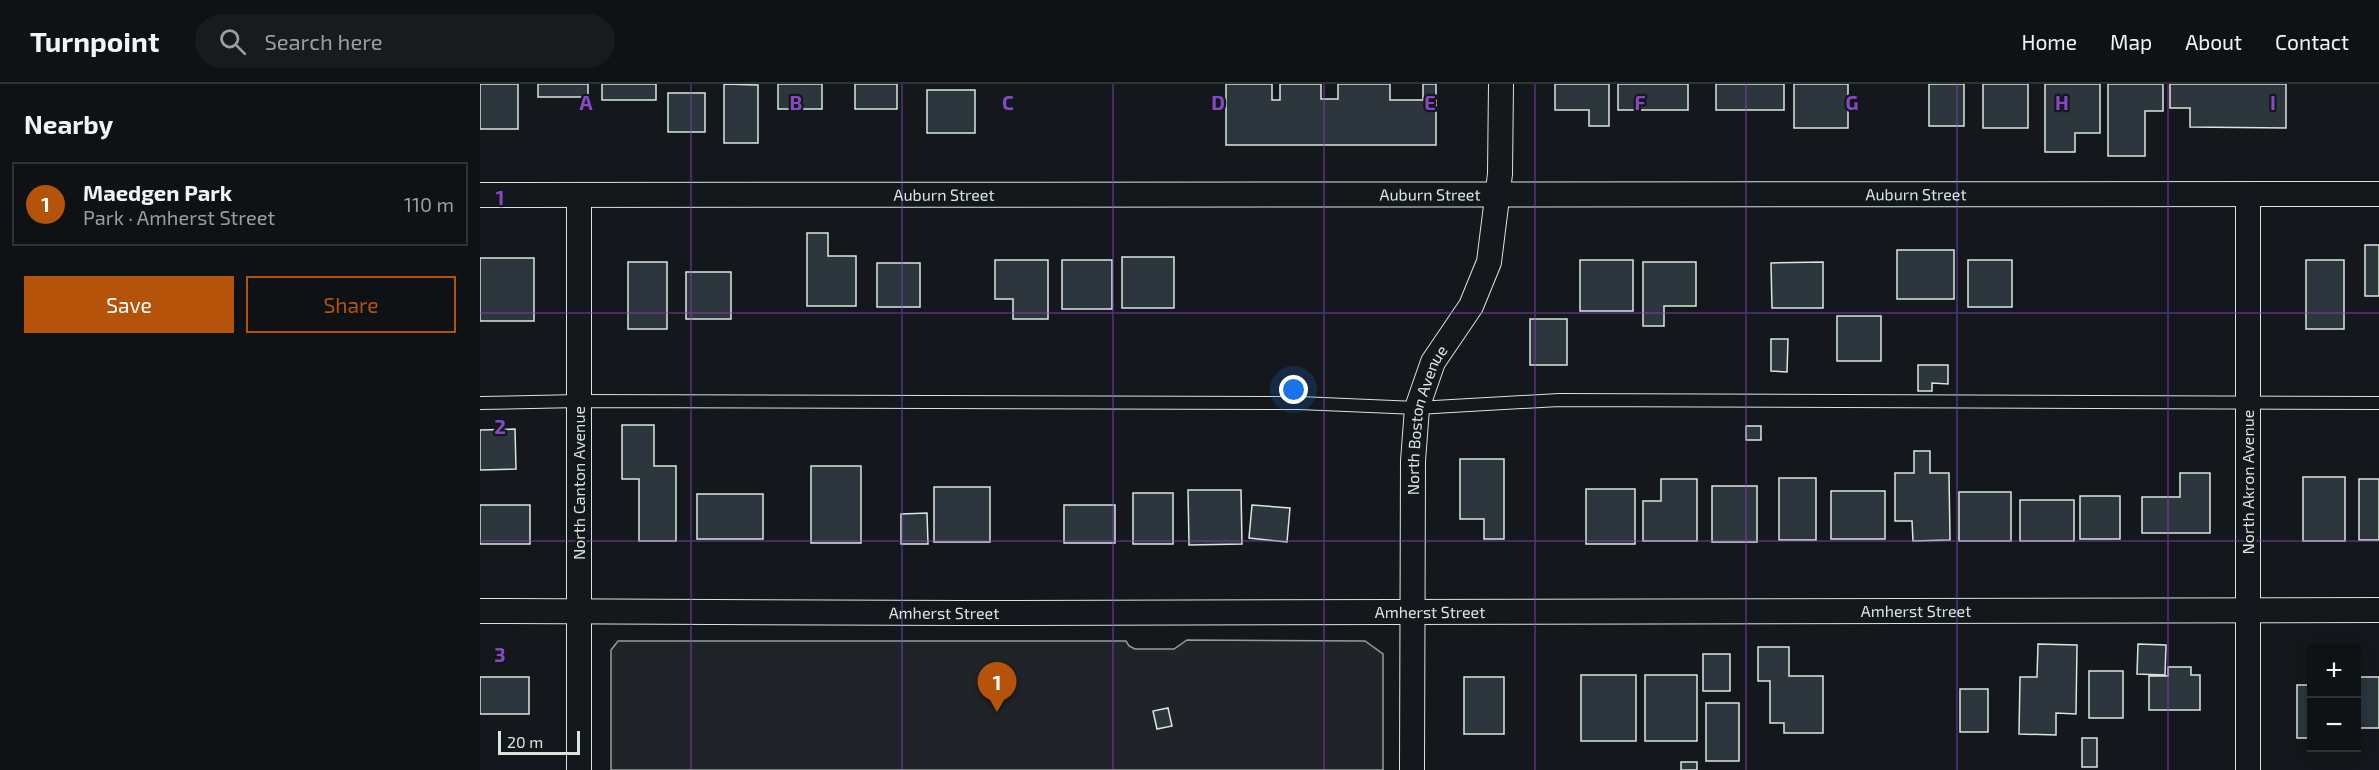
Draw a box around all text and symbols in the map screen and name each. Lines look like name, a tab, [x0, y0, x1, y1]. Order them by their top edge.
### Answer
search box	[195, 14, 615, 68]
text: Turnpoint	[30, 24, 159, 58]
icon: search	[216, 25, 249, 58]
text: Search here	[264, 28, 383, 54]
text: Home	[2021, 29, 2077, 54]
text: Map	[2110, 29, 2152, 54]
text: About	[2185, 29, 2242, 54]
text: Contact	[2275, 29, 2349, 54]
text: A	[579, 90, 593, 114]
text: B	[790, 90, 802, 114]
text: C	[1002, 90, 1014, 114]
text: D	[1211, 90, 1225, 114]
text: E	[1424, 90, 1436, 114]
text: F	[1634, 90, 1646, 114]
text: G	[1846, 90, 1858, 114]
text: H	[2055, 90, 2069, 114]
text: I	[2270, 90, 2276, 114]
text: Nearby	[24, 108, 113, 139]
text: Maedgen Park	[83, 179, 232, 205]
street label: Auburn Street	[1379, 184, 1481, 204]
street label: Auburn Street	[1865, 184, 1967, 203]
text: 1	[496, 185, 504, 209]
street label: Auburn Street	[893, 185, 995, 204]
text: 1	[41, 192, 50, 216]
text: 110 m	[404, 192, 454, 216]
text: Park · Amherst Street	[83, 205, 275, 229]
button: Save	[24, 276, 234, 333]
button: Share	[246, 276, 456, 333]
street label: North Boston Avenue	[1403, 341, 1451, 495]
your location	[1279, 375, 1308, 404]
street label: North Canton Avenue	[569, 406, 588, 560]
street label: North Akron Avenue	[2238, 410, 2257, 554]
text: 2	[494, 414, 506, 438]
street label: Amherst Street	[1861, 601, 1971, 620]
street label: Amherst Street	[1375, 602, 1485, 621]
street label: Amherst Street	[889, 603, 999, 622]
text: 3	[494, 642, 506, 666]
map controls	[2307, 644, 2361, 752]
button: +	[2307, 644, 2361, 698]
pin: 1	[978, 662, 1016, 712]
button: −	[2307, 698, 2361, 752]
scale bar	[498, 728, 580, 756]
text: 20 m	[507, 732, 543, 751]

